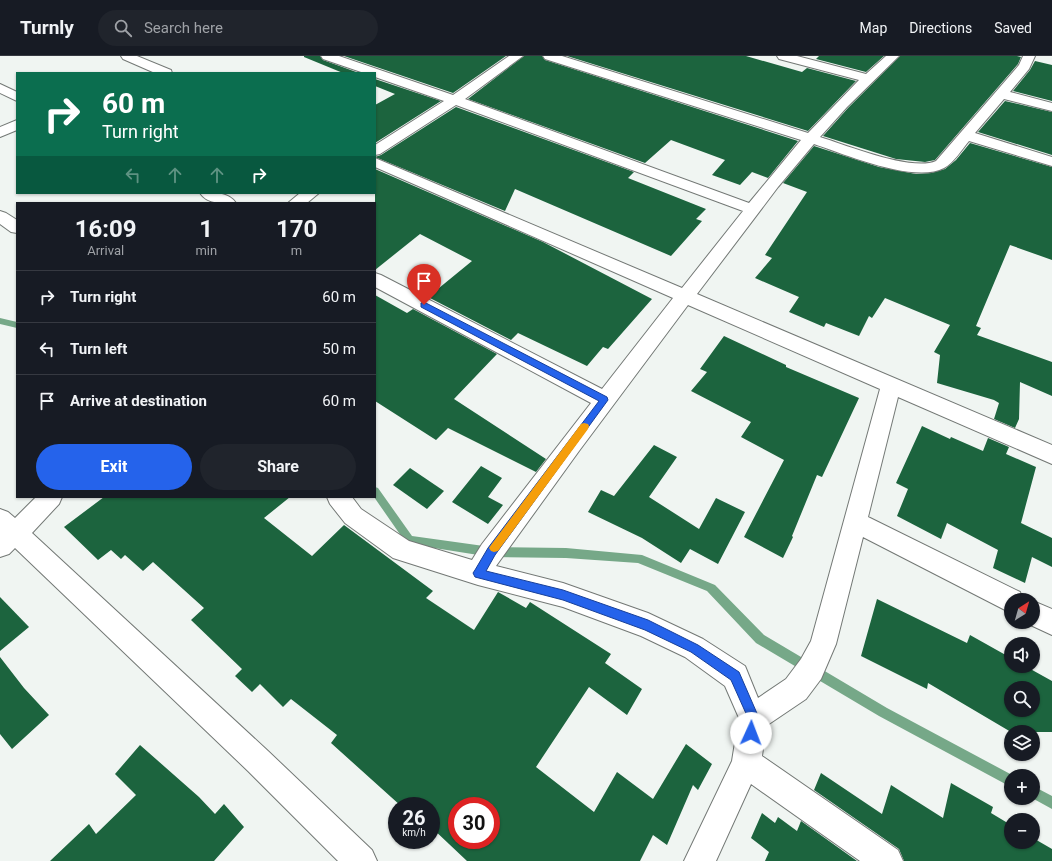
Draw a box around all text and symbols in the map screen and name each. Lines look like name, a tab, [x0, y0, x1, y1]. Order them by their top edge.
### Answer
search box	[98, 10, 378, 46]
text: Turnly	[20, 16, 74, 39]
icon: search	[112, 17, 134, 39]
text: Search here	[144, 19, 223, 37]
text: Map	[860, 20, 887, 36]
text: Directions	[909, 20, 972, 36]
text: Saved	[994, 20, 1032, 36]
text: 60 m	[102, 87, 165, 120]
icon: right	[36, 88, 88, 140]
text: Turn right	[102, 121, 179, 142]
icon: left	[122, 164, 144, 186]
icon: ahead	[164, 164, 186, 186]
icon: ahead	[206, 164, 228, 186]
icon: right	[248, 164, 270, 186]
text: 16:09	[75, 215, 137, 243]
text: 1	[199, 215, 213, 243]
text: 170	[276, 215, 317, 243]
text: Arrival	[87, 243, 124, 258]
text: min	[195, 243, 217, 258]
text: m	[291, 243, 302, 258]
pin	[407, 264, 441, 305]
icon: arrive	[413, 270, 435, 292]
icon: right	[36, 286, 58, 308]
text: Turn right	[70, 288, 136, 306]
text: 60 m	[322, 288, 356, 306]
icon: left	[36, 338, 58, 360]
text: Turn left	[70, 340, 127, 358]
text: 50 m	[322, 340, 356, 358]
icon: arrive	[36, 390, 58, 412]
text: Arrive at destination	[70, 392, 207, 410]
text: 60 m	[322, 392, 356, 410]
button: Exit	[36, 444, 192, 490]
button: Share	[200, 444, 356, 490]
north arrow	[1004, 593, 1040, 629]
map controls	[1004, 593, 1040, 849]
button: sound	[1004, 637, 1040, 673]
button: search	[1004, 681, 1040, 717]
position arrow	[730, 712, 772, 754]
button: layers	[1004, 725, 1040, 761]
button: +	[1004, 769, 1040, 805]
speed limit sign: 30	[448, 797, 500, 849]
text: 26	[403, 806, 425, 830]
button: −	[1004, 813, 1040, 849]
text: km/h	[402, 827, 426, 838]

